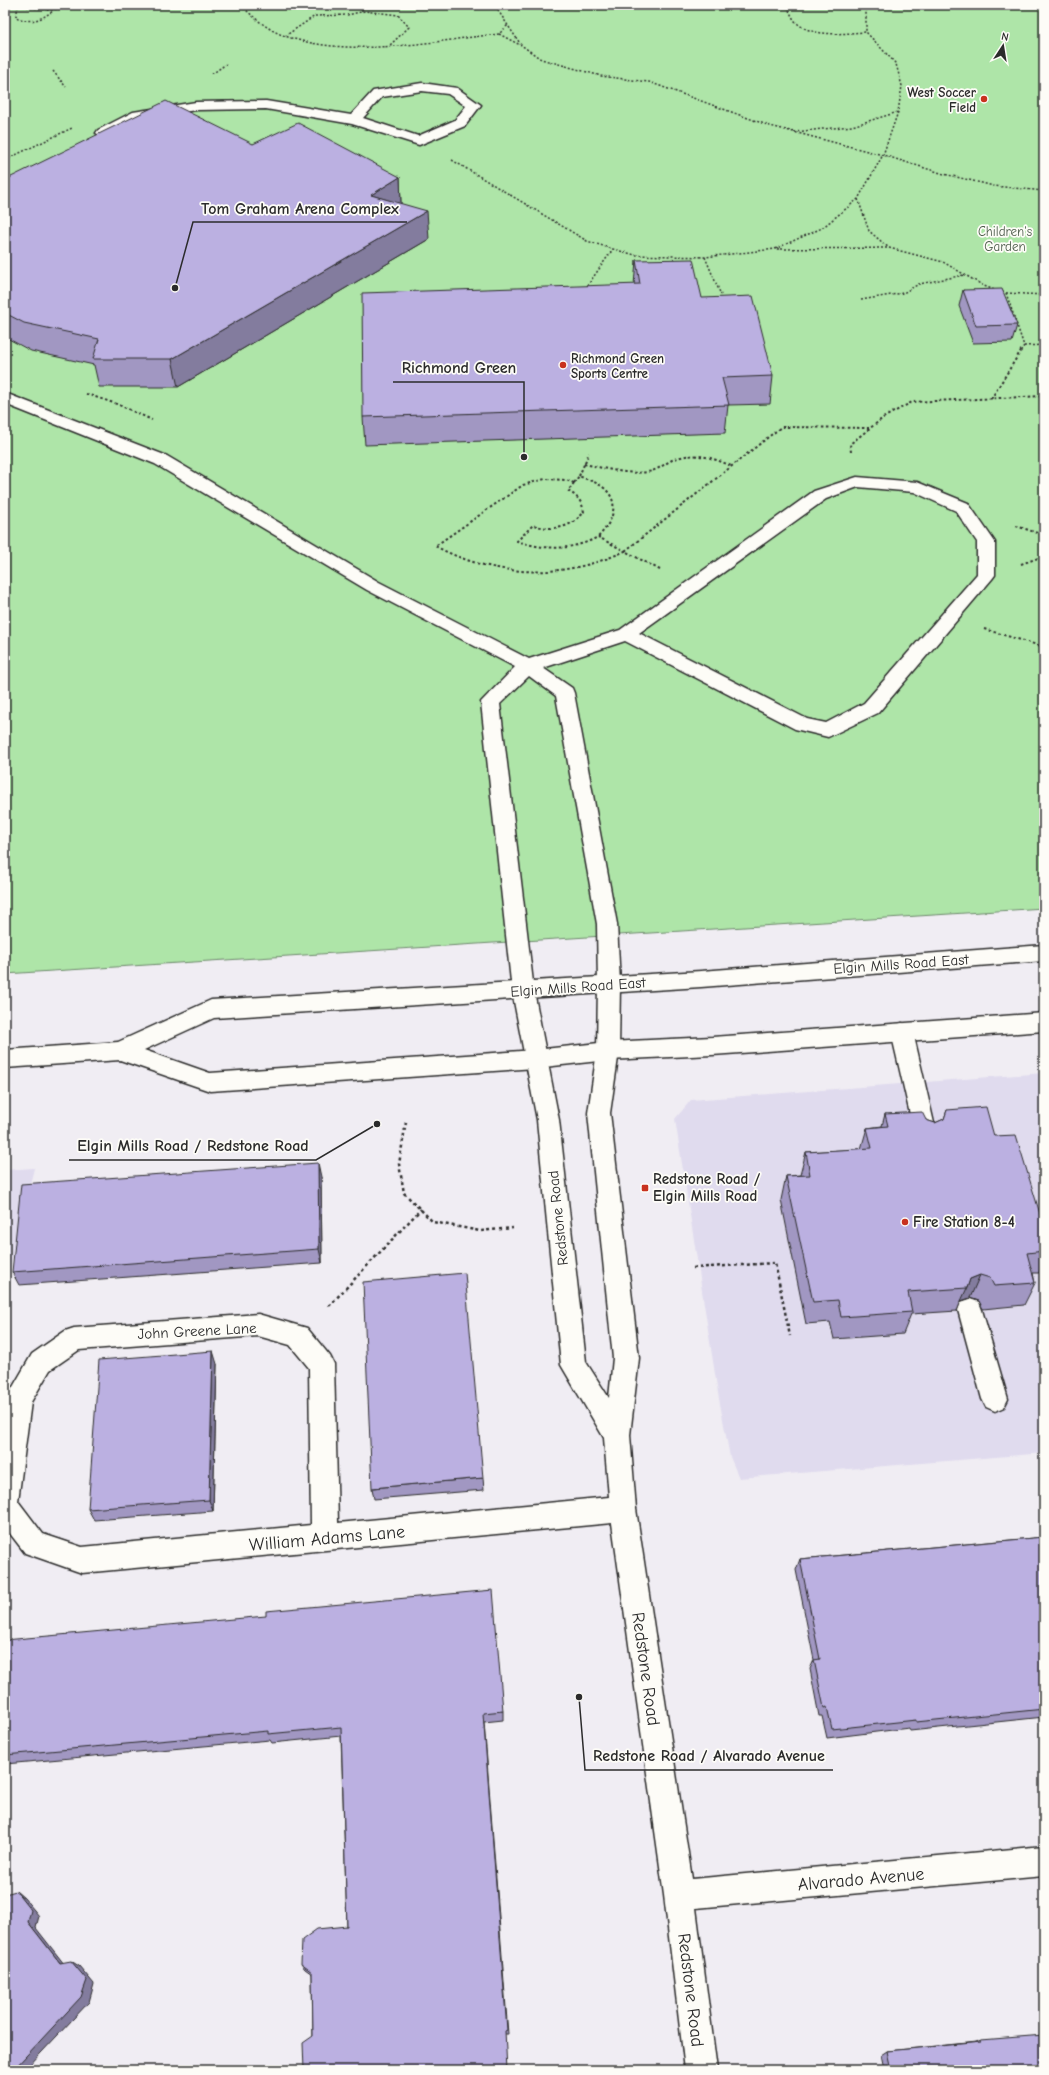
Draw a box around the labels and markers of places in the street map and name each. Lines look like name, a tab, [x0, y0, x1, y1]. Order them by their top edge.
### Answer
place label: West Soccer Field	[907, 85, 977, 115]
marker: West Soccer Field	[979, 94, 989, 104]
callout: Tom Graham Arena Complex	[193, 194, 407, 222]
place label: Richmond Green Sports Centre	[571, 351, 664, 381]
callout: Richmond Green	[393, 354, 524, 382]
marker: Richmond Green Sports Centre	[558, 360, 568, 370]
callout: Elgin Mills Road / Redstone Road	[69, 1132, 316, 1160]
place label: Redstone Road / Elgin Mills Road	[653, 1170, 761, 1205]
marker: Redstone Road / Elgin Mills Road	[640, 1183, 650, 1193]
place label: Fire Station 8-4	[913, 1213, 1015, 1231]
marker: Fire Station 8-4	[900, 1217, 910, 1227]
callout: Redstone Road / Alvarado Avenue	[585, 1742, 833, 1770]

